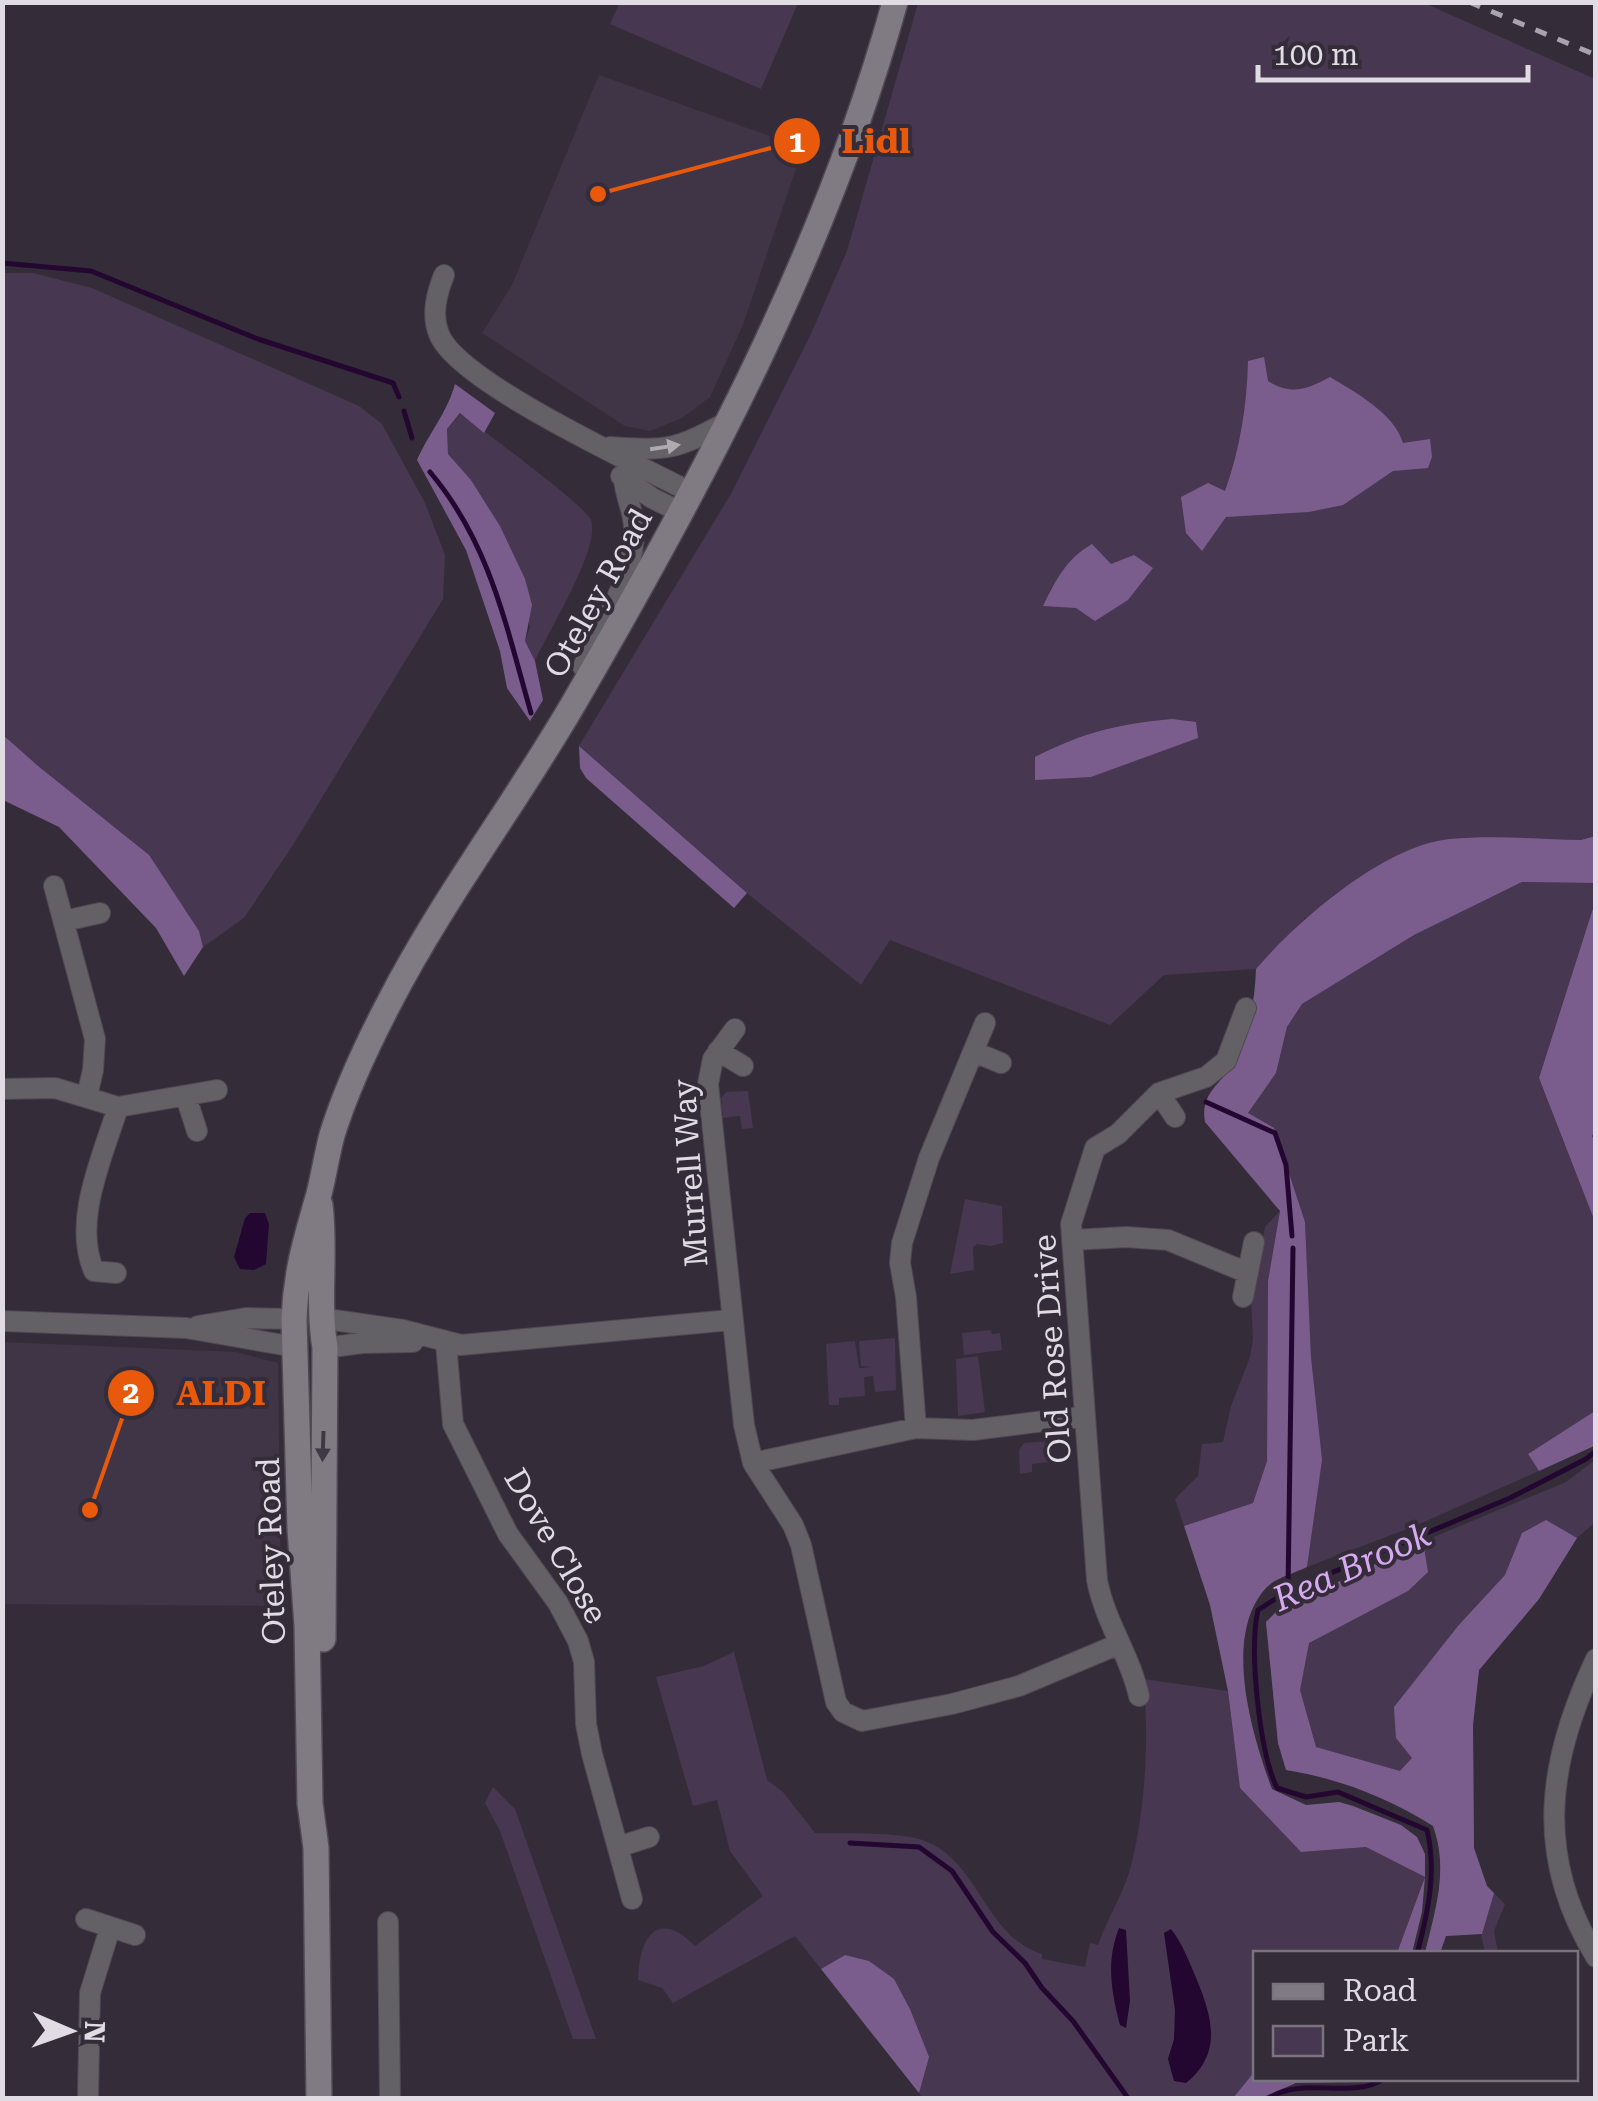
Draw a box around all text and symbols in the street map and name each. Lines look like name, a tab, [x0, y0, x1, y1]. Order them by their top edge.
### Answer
scale bar	[1258, 20, 1528, 82]
text: 100 m	[1273, 37, 1358, 72]
callout: Lidl	[772, 109, 931, 174]
text: Lidl	[842, 121, 910, 162]
text: 1	[789, 124, 806, 159]
one-way arrow	[650, 439, 681, 455]
street label: Oteley Road	[536, 502, 660, 684]
street label: Murrell Way	[664, 1078, 716, 1268]
street label: Old Rose Drive	[1025, 1233, 1079, 1465]
callout: ALDI	[106, 1360, 286, 1425]
text: ALDI	[176, 1373, 266, 1414]
text: 2	[123, 1375, 139, 1410]
one-way arrow	[314, 1430, 330, 1462]
street label: Oteley Road	[249, 1457, 293, 1645]
street label: Dove Close	[496, 1462, 616, 1630]
water label: Rea Brook	[1266, 1514, 1437, 1620]
legend	[1253, 1951, 1578, 2081]
text: Road	[1343, 1973, 1417, 2008]
north arrow	[20, 1981, 120, 2081]
text: N	[78, 2021, 111, 2043]
text: Park	[1343, 2023, 1409, 2058]

